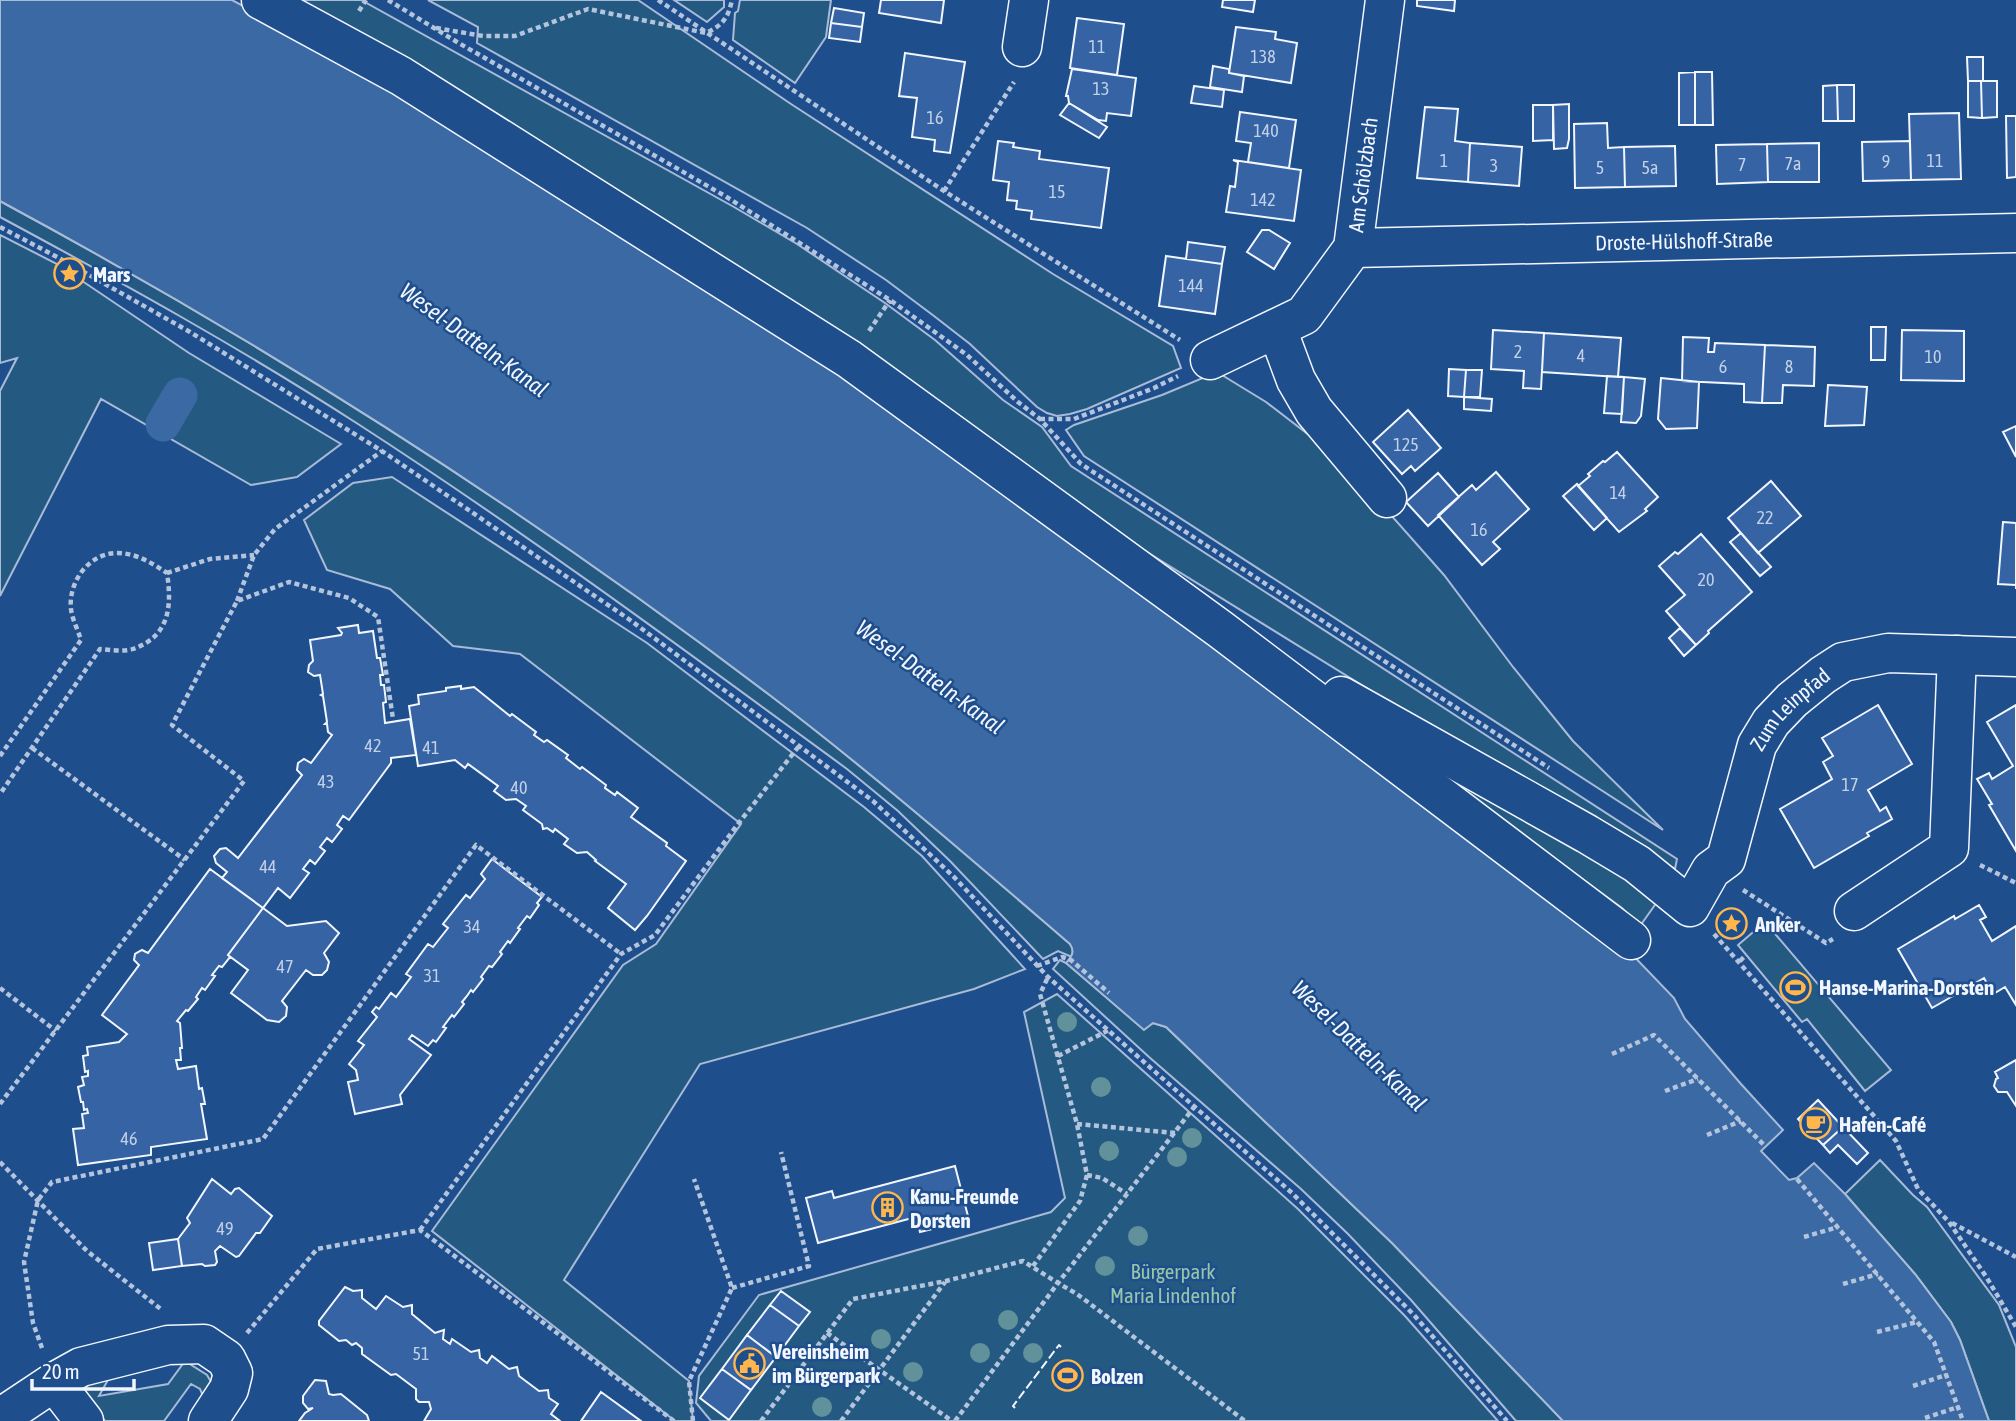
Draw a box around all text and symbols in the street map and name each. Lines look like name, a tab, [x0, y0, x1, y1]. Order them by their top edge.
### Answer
house number: 11	[1089, 36, 1105, 57]
house number: 138	[1250, 46, 1276, 67]
house number: 13	[1093, 78, 1109, 99]
house number: 16	[927, 107, 943, 128]
street label: Am Schölzbach	[1343, 116, 1382, 234]
house number: 140	[1253, 120, 1279, 141]
house number: 1	[1440, 150, 1448, 171]
house number: 11	[1927, 150, 1943, 171]
house number: 9	[1882, 151, 1890, 172]
house number: 7a	[1785, 153, 1801, 174]
house number: 7	[1738, 154, 1746, 175]
house number: 3	[1490, 155, 1498, 176]
house number: 5	[1596, 157, 1604, 178]
house number: 5a	[1642, 157, 1658, 178]
house number: 15	[1049, 181, 1065, 202]
house number: 142	[1250, 189, 1276, 210]
street label: Droste-Hülshoff-Straße	[1595, 227, 1773, 255]
place icon: Mars	[53, 257, 87, 291]
place label: Mars	[93, 262, 131, 286]
house number: 144	[1178, 275, 1204, 296]
water label: Wesel-Datteln-Kanal	[395, 278, 553, 402]
house number: 2	[1514, 341, 1522, 362]
house number: 4	[1577, 345, 1585, 366]
house number: 10	[1925, 346, 1941, 367]
house number: 6	[1719, 356, 1727, 377]
house number: 8	[1785, 356, 1793, 377]
house number: 125	[1393, 434, 1419, 455]
house number: 14	[1610, 482, 1626, 503]
house number: 22	[1757, 507, 1773, 528]
house number: 16	[1471, 519, 1487, 540]
house number: 20	[1698, 569, 1714, 590]
water label: Wesel-Datteln-Kanal	[851, 615, 1009, 739]
street label: Zum Leinpfad	[1745, 663, 1834, 755]
house number: 42	[365, 735, 381, 756]
house number: 41	[423, 737, 439, 758]
house number: 43	[318, 771, 334, 792]
house number: 17	[1842, 774, 1858, 795]
house number: 40	[511, 777, 527, 798]
house number: 44	[260, 856, 276, 877]
place icon: Anker	[1715, 907, 1749, 941]
place label: Anker	[1754, 912, 1801, 936]
house number: 34	[464, 916, 480, 937]
house number: 47	[277, 956, 293, 977]
house number: 31	[424, 965, 440, 986]
sports icon: Hanse-Marina-Dorsten	[1779, 970, 1813, 1004]
water label: Wesel-Datteln-Kanal	[1287, 975, 1431, 1117]
place label: Hanse-Marina-Dorsten	[1819, 975, 1994, 999]
cafe icon: Hafen-Café	[1799, 1107, 1833, 1141]
place label: Hafen-Café	[1839, 1112, 1926, 1136]
house number: 46	[121, 1128, 137, 1149]
place label: Kanu-Freunde Dorsten	[910, 1184, 1019, 1232]
building icon: Kanu-Freunde Dorsten	[870, 1191, 904, 1225]
house number: 49	[217, 1218, 233, 1239]
park label: Bürgerpark Maria Lindenhof	[1110, 1259, 1236, 1307]
place label: Vereinsheim im Bürgerpark	[771, 1339, 881, 1387]
house number: 51	[413, 1343, 429, 1364]
public building icon: Vereinsheim im Bürgerpark	[732, 1346, 766, 1380]
scale bar	[32, 1348, 133, 1392]
text: 20 m	[42, 1359, 80, 1383]
sports icon: Bolzen	[1051, 1359, 1085, 1393]
place label: Bolzen	[1091, 1364, 1143, 1388]

